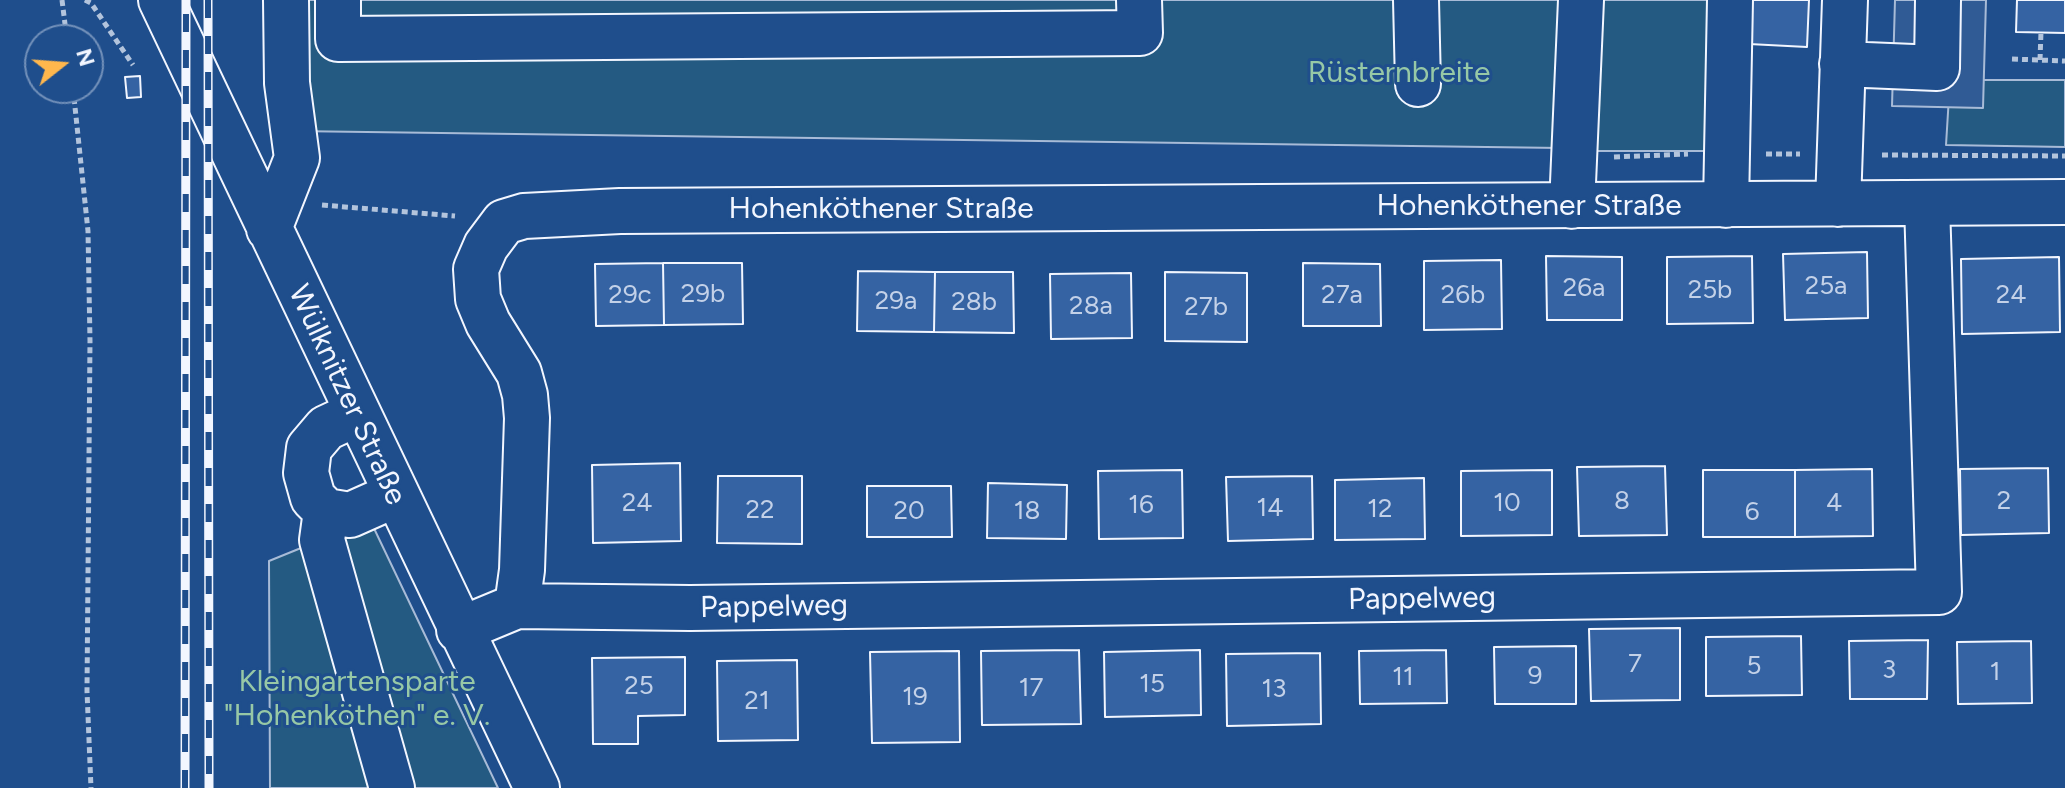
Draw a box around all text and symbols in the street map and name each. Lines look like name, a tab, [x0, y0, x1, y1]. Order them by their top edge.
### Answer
north arrow	[24, 24, 104, 104]
text: N	[70, 45, 101, 69]
park label: Rüsternbreite	[1308, 55, 1490, 91]
street label: Hohenköthener Straße	[1376, 188, 1682, 224]
street label: Hohenköthener Straße	[728, 191, 1034, 227]
house number: 25a	[1805, 270, 1847, 302]
house number: 26a	[1563, 272, 1605, 304]
house number: 25b	[1688, 274, 1732, 306]
house number: 29b	[681, 278, 725, 310]
street label: Wülknitzer Straße	[280, 279, 414, 511]
house number: 29c	[608, 279, 652, 311]
house number: 27a	[1321, 279, 1363, 311]
house number: 26b	[1441, 279, 1485, 311]
house number: 24	[1996, 279, 2026, 311]
house number: 29a	[875, 285, 917, 317]
house number: 28b	[951, 286, 997, 318]
house number: 28a	[1069, 290, 1113, 322]
house number: 27b	[1184, 291, 1228, 323]
house number: 8	[1614, 485, 1630, 517]
house number: 2	[1997, 485, 2011, 517]
house number: 24	[622, 487, 652, 519]
house number: 10	[1493, 487, 1521, 519]
house number: 4	[1826, 487, 1842, 519]
house number: 16	[1128, 489, 1154, 521]
house number: 14	[1257, 492, 1283, 524]
house number: 12	[1367, 493, 1393, 525]
house number: 22	[745, 494, 775, 526]
house number: 20	[893, 495, 925, 527]
house number: 18	[1014, 495, 1040, 527]
house number: 6	[1745, 496, 1759, 528]
street label: Pappelweg	[1348, 580, 1496, 618]
street label: Pappelweg	[700, 588, 848, 626]
house number: 7	[1628, 648, 1642, 680]
house number: 5	[1747, 650, 1761, 682]
house number: 3	[1882, 654, 1896, 686]
house number: 1	[1990, 656, 2000, 688]
house number: 9	[1528, 660, 1542, 692]
house number: 11	[1392, 661, 1414, 693]
park label: Kleingartensparte "Hohenköthen" e. V.	[224, 664, 490, 734]
house number: 15	[1139, 668, 1165, 700]
house number: 25	[624, 670, 654, 702]
house number: 17	[1019, 672, 1043, 704]
house number: 13	[1262, 673, 1286, 705]
house number: 19	[902, 681, 928, 713]
house number: 21	[744, 685, 770, 717]

